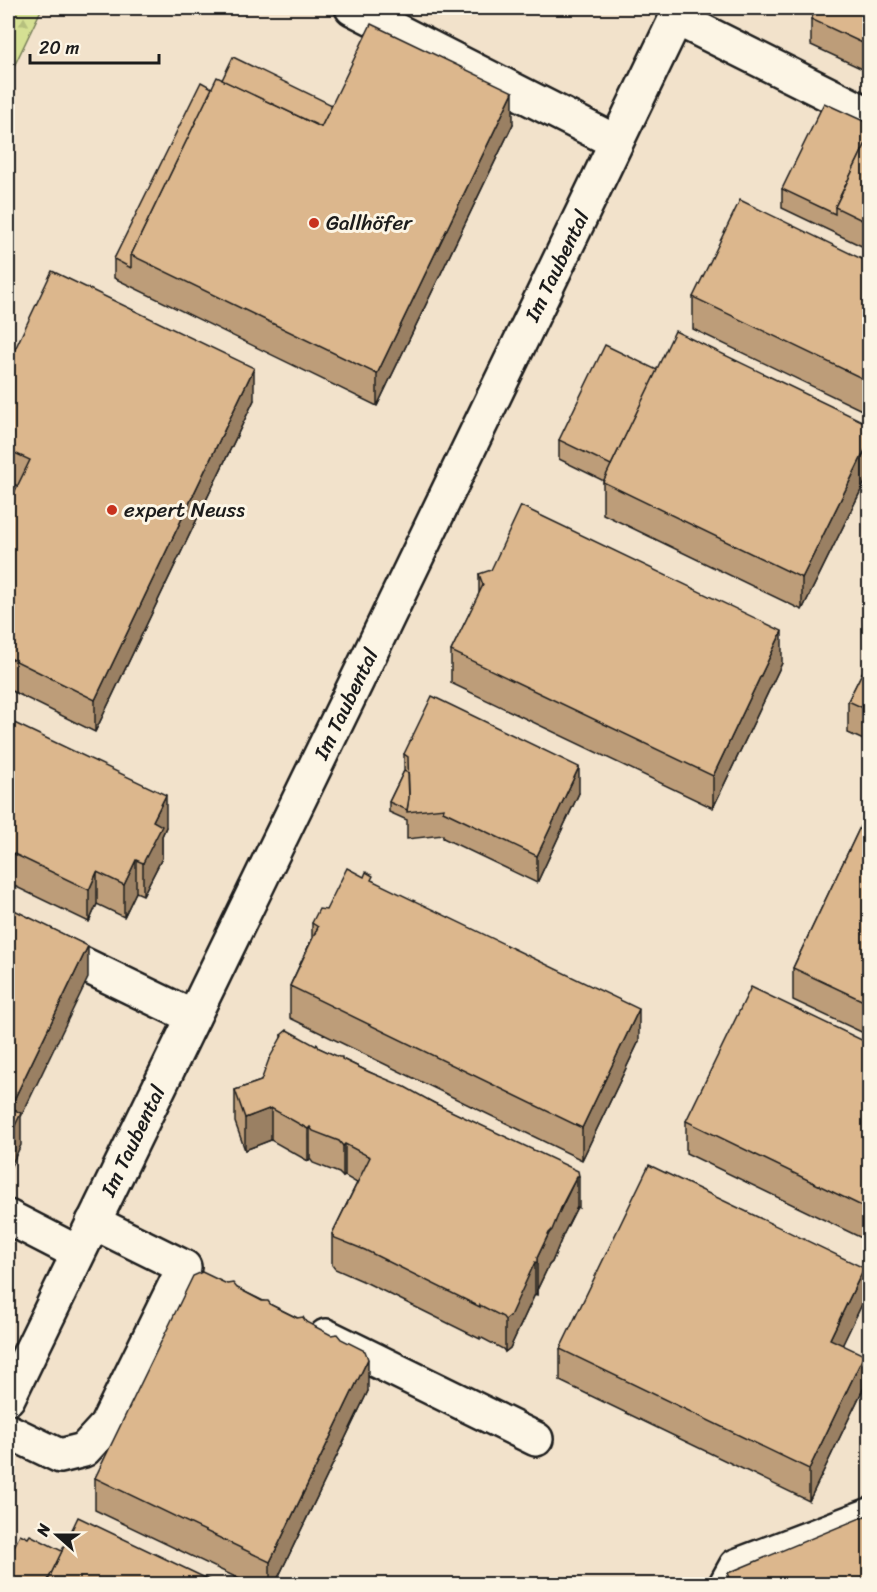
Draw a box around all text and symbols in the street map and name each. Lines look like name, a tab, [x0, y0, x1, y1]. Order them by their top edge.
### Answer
scale bar	[30, 27, 159, 65]
text: 20 m	[39, 32, 79, 64]
street label: Im Taubental	[513, 203, 601, 329]
place label: Gallhöfer	[326, 204, 413, 242]
marker: Gallhöfer	[307, 216, 321, 230]
place label: expert Neuss	[124, 491, 245, 529]
marker: expert Neuss	[105, 503, 119, 517]
street label: Im Taubental	[302, 641, 390, 767]
street label: Im Taubental	[89, 1078, 177, 1204]
north arrow	[27, 1505, 87, 1565]
text: N	[28, 1519, 59, 1541]

